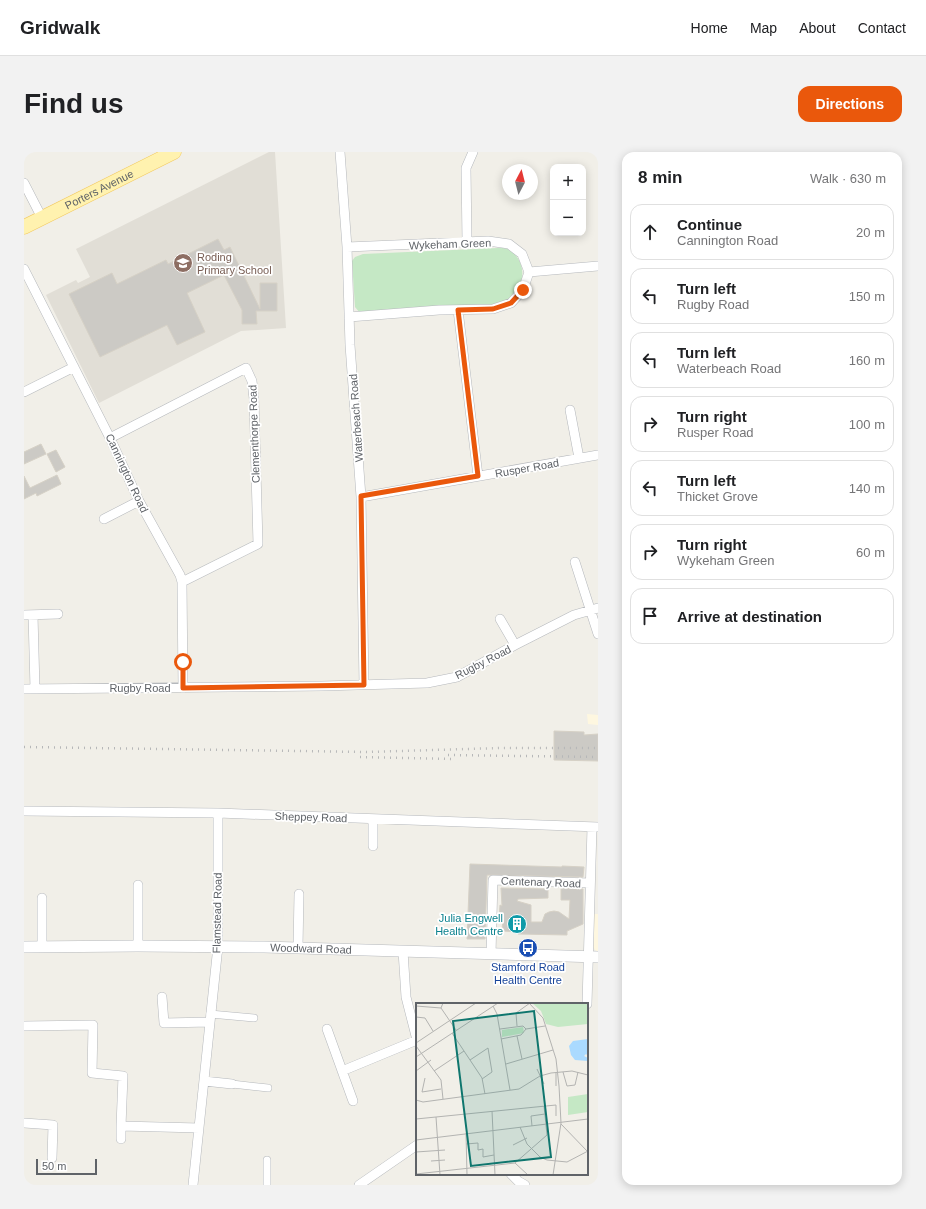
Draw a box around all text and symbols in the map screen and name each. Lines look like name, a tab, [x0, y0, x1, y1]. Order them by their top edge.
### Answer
text: Gridwalk	[20, 17, 100, 38]
text: Home	[691, 20, 728, 36]
text: Map	[750, 20, 777, 36]
text: About	[799, 20, 836, 36]
text: Contact	[858, 20, 906, 36]
button: Directions	[798, 86, 902, 122]
text: Find us	[24, 88, 124, 119]
north arrow	[502, 164, 538, 200]
map controls	[550, 164, 586, 236]
button: +	[550, 164, 586, 200]
street label: Porters Avenue	[63, 167, 135, 212]
text: 8 min	[638, 168, 682, 187]
text: Walk · 630 m	[810, 171, 886, 186]
button: −	[550, 200, 586, 236]
text: Continue	[677, 216, 742, 233]
icon: ahead	[639, 221, 661, 243]
text: 20 m	[856, 225, 885, 240]
text: Cannington Road	[677, 233, 778, 248]
street label: Wykeham Green	[409, 237, 491, 251]
place label: Roding Primary School	[197, 251, 272, 276]
school or university icon: Roding Primary School	[172, 252, 194, 274]
text: Turn left	[677, 280, 736, 297]
route end	[514, 281, 532, 299]
icon: left	[639, 285, 661, 307]
text: 150 m	[849, 289, 885, 304]
text: Rugby Road	[677, 297, 749, 312]
text: Turn left	[677, 344, 736, 361]
icon: left	[639, 349, 661, 371]
text: 160 m	[849, 353, 885, 368]
text: Waterbeach Road	[677, 361, 781, 376]
street label: Waterbeach Road	[347, 374, 365, 462]
street label: Clementhorpe Road	[246, 385, 262, 483]
text: Turn right	[677, 408, 747, 425]
icon: right	[639, 413, 661, 435]
text: 100 m	[849, 417, 885, 432]
text: Rusper Road	[677, 425, 754, 440]
street label: Cannington Road	[103, 432, 151, 514]
street label: Rusper Road	[494, 456, 560, 480]
text: Turn left	[677, 472, 736, 489]
icon: left	[639, 477, 661, 499]
text: 140 m	[849, 481, 885, 496]
text: Thicket Grove	[677, 489, 758, 504]
text: Turn right	[677, 536, 747, 553]
icon: right	[639, 541, 661, 563]
text: 60 m	[856, 545, 885, 560]
text: Wykeham Green	[677, 553, 774, 568]
icon: arrive	[639, 605, 661, 627]
text: Arrive at destination	[677, 608, 822, 625]
street label: Rugby Road	[453, 643, 513, 681]
route start	[174, 653, 192, 671]
street label: Rugby Road	[109, 682, 171, 694]
street label: Sheppey Road	[274, 810, 348, 824]
street label: Flamstead Road	[210, 873, 224, 953]
street label: Centenary Road	[501, 875, 581, 889]
place label: Julia Engwell Health Centre	[435, 912, 503, 937]
building icon: Julia Engwell Health Centre	[506, 913, 528, 935]
bus stop icon: Stamford Road Health Centre	[517, 937, 539, 959]
street label: Woodward Road	[270, 941, 352, 956]
place label: Stamford Road Health Centre	[491, 961, 565, 986]
inset map	[416, 1003, 588, 1175]
scale bar	[36, 1157, 97, 1176]
text: 50 m	[42, 1160, 66, 1172]

